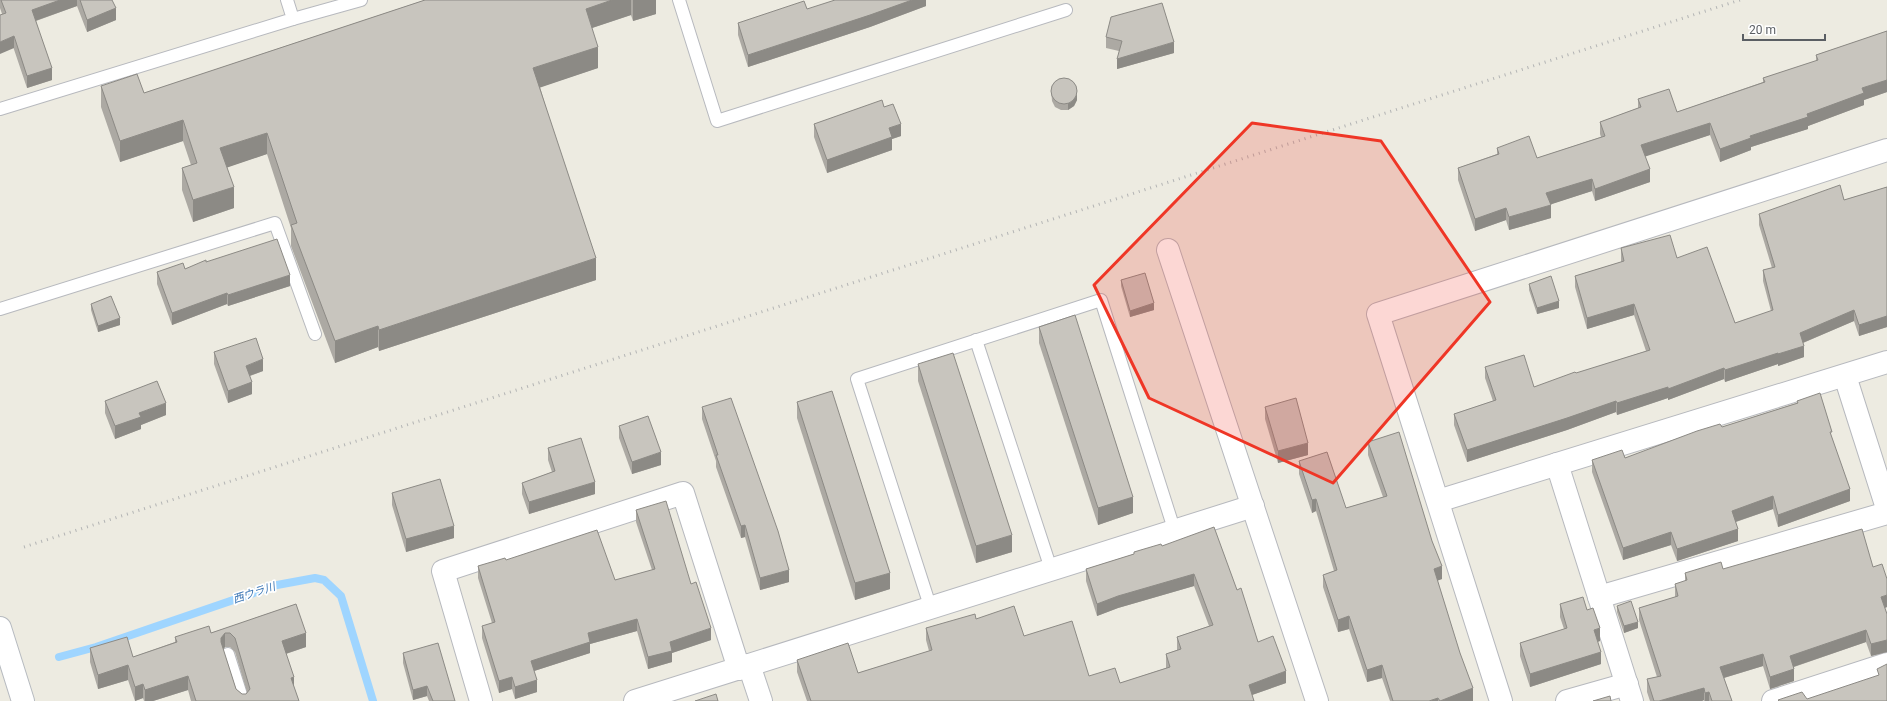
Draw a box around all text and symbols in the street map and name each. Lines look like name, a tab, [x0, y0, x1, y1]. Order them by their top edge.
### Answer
scale bar	[1743, 16, 1825, 42]
text: 20 m	[1749, 23, 1776, 37]
water label: 西ウラ川	[231, 580, 278, 606]

